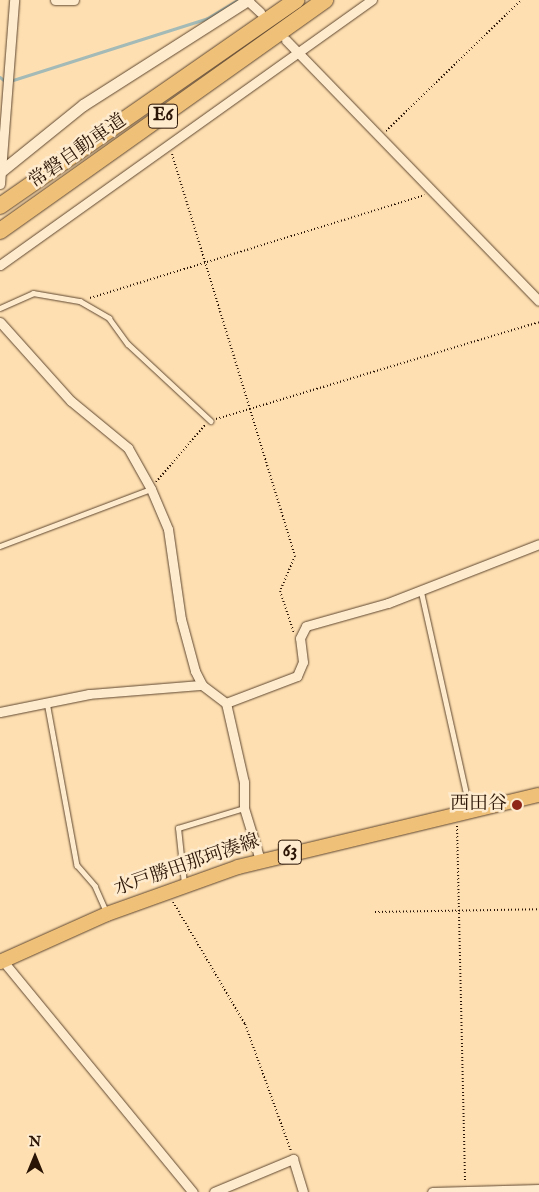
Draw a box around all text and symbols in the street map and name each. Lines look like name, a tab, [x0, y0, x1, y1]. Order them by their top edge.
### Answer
road number: E6	[147, 100, 179, 132]
street label: 常磐自動車道	[25, 110, 131, 194]
place label: 西田谷	[450, 794, 507, 816]
marker: 西田谷	[511, 799, 523, 811]
street label: 水戸勝田那珂湊線	[111, 830, 263, 902]
road number: 63	[278, 836, 302, 868]
north arrow	[10, 1132, 60, 1182]
text: N	[29, 1133, 41, 1151]

